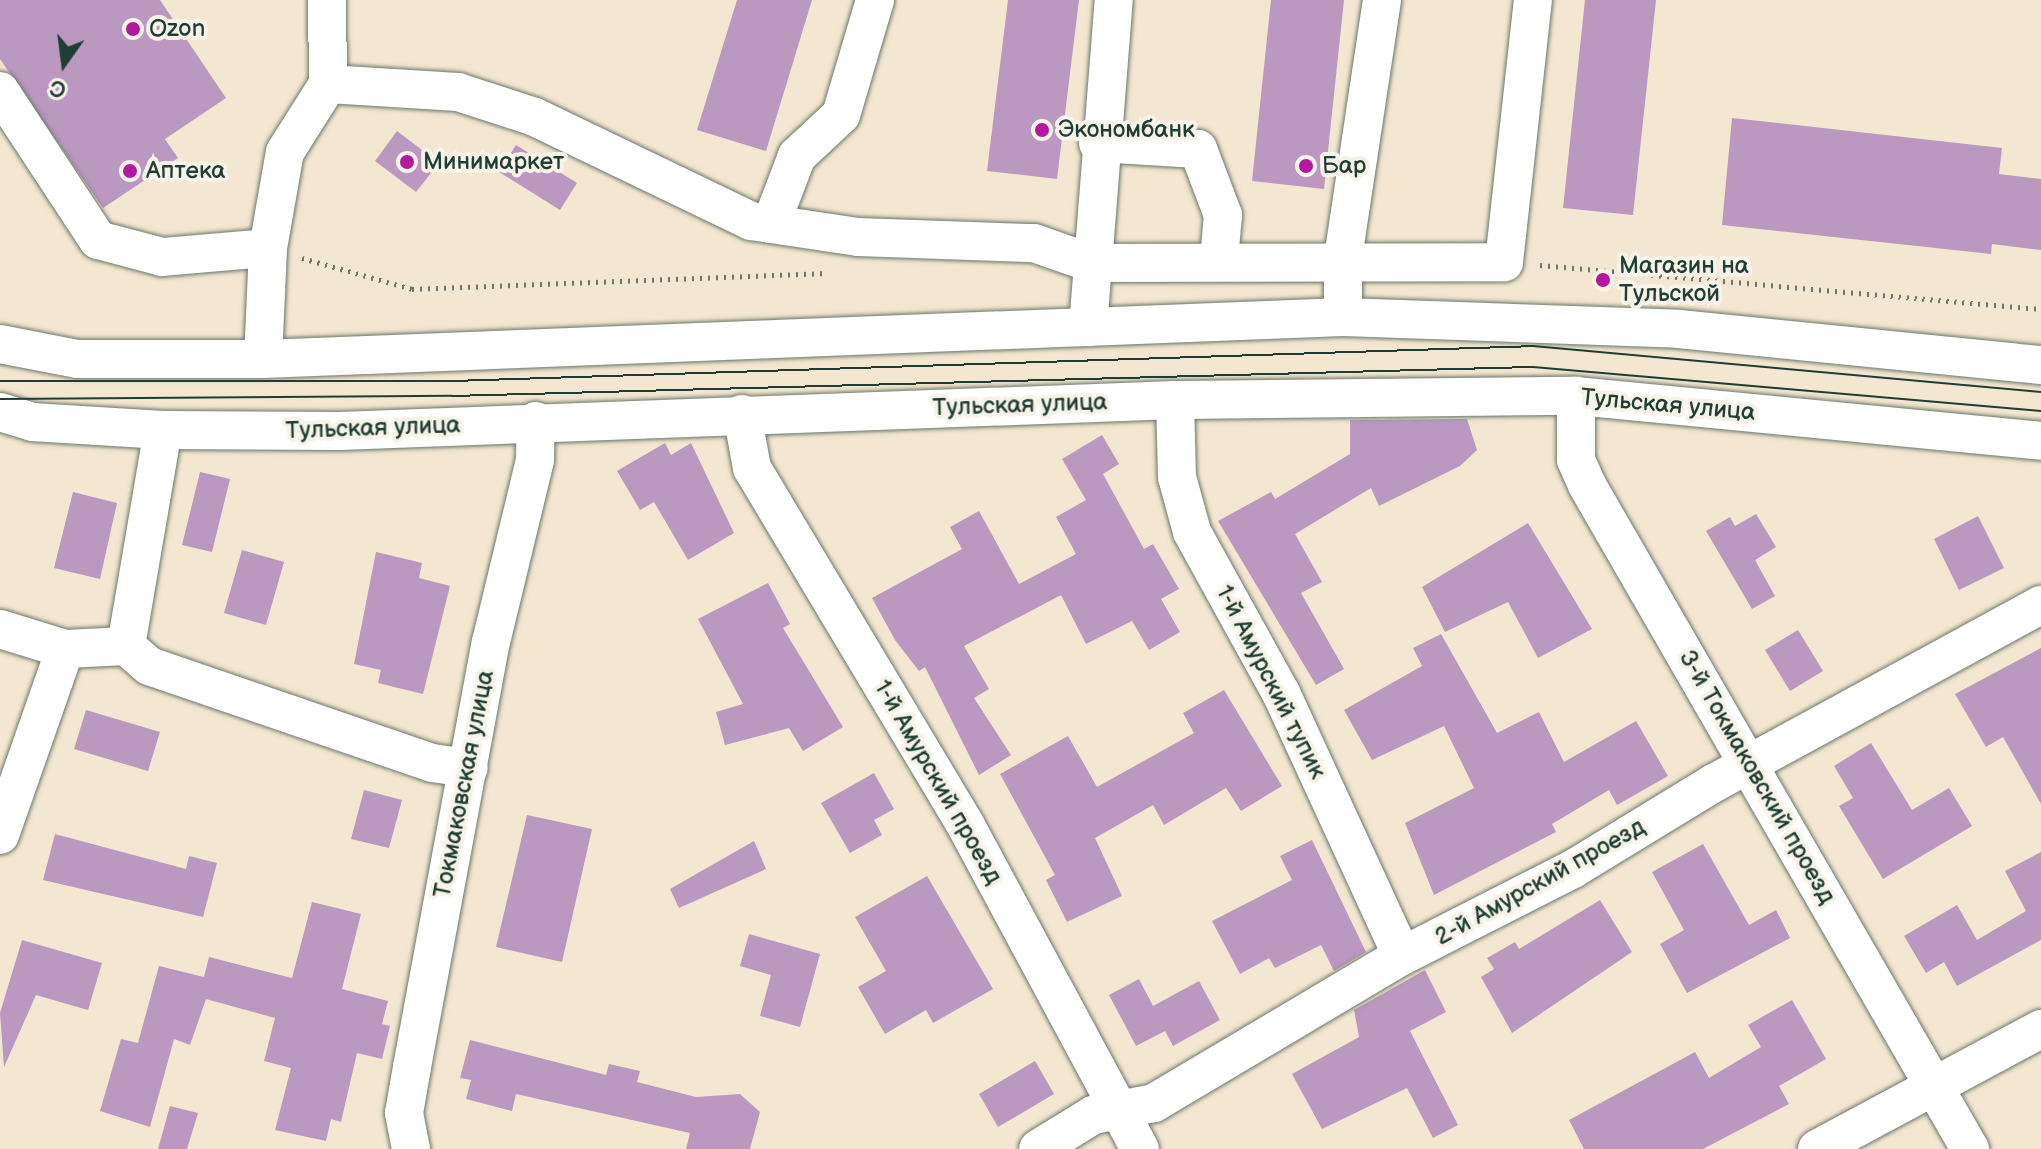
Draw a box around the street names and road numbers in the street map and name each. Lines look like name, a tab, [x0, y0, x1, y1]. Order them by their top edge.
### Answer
street label: Тульская улица	[1580, 383, 1756, 427]
street label: Тульская улица	[932, 388, 1108, 422]
street label: Тульская улица	[285, 411, 461, 445]
street label: 1-й Амурский тупик	[1210, 580, 1332, 784]
street label: 3-й Токмаковский проезд	[1673, 645, 1841, 909]
street label: Токмаковская улица	[428, 668, 500, 900]
street label: 1-й Амурский проезд	[868, 675, 1008, 889]
street label: 2-й Амурский проезд	[1430, 812, 1650, 952]

